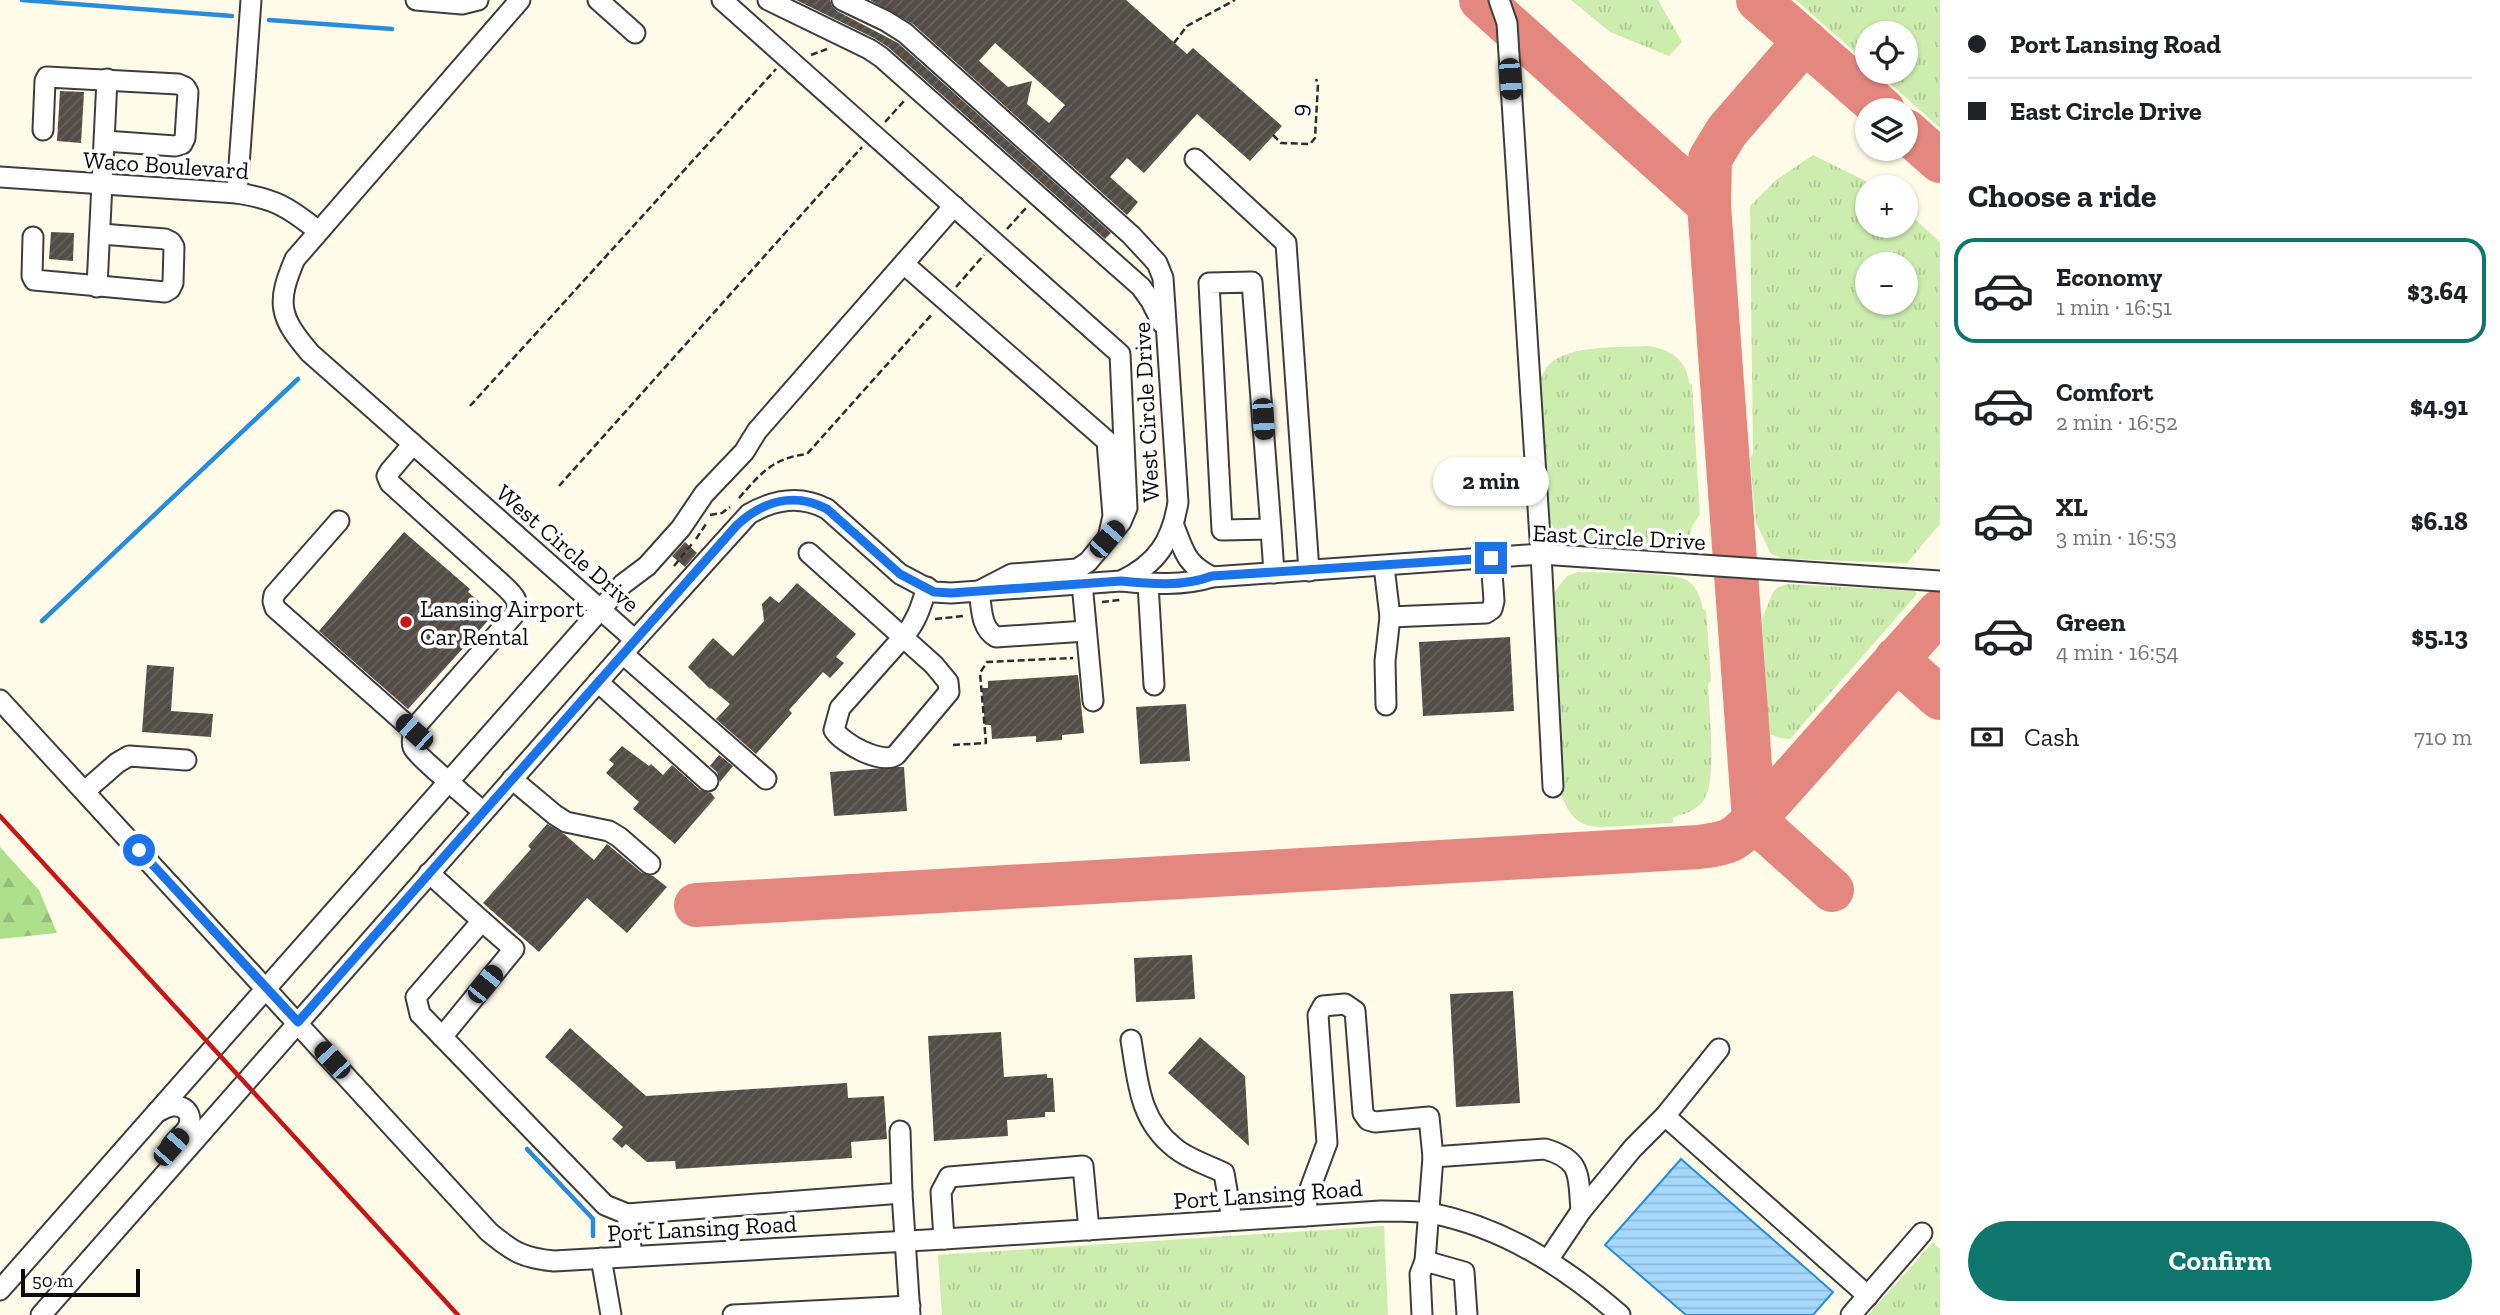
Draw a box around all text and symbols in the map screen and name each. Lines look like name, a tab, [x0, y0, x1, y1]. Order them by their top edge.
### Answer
map controls	[1855, 21, 1918, 315]
button: locate	[1855, 21, 1918, 84]
text: Port Lansing Road	[2010, 28, 2221, 60]
car	[1499, 57, 1522, 101]
text: East Circle Drive	[2010, 95, 2202, 127]
button: layers	[1855, 98, 1918, 161]
street label: 9	[1284, 103, 1314, 117]
street label: Waco Boulevard	[82, 145, 250, 185]
button: +	[1855, 175, 1918, 238]
text: Choose a ride	[1968, 177, 2156, 215]
button: −	[1855, 252, 1918, 315]
icon: car	[1972, 259, 2035, 322]
text: Economy	[2056, 261, 2162, 293]
text: $3.64	[2407, 275, 2468, 307]
text: 1 min · 16:51	[2056, 293, 2172, 321]
street label: West Circle Drive	[1127, 321, 1165, 503]
icon: car	[1972, 374, 2035, 437]
text: Comfort	[2056, 376, 2153, 408]
text: $4.91	[2410, 390, 2468, 422]
car	[1252, 397, 1275, 441]
text: 2 min · 16:52	[2056, 408, 2178, 436]
callout: 2 min	[1433, 456, 1549, 505]
text: 2 min	[1462, 467, 1520, 495]
street label: West Circle Drive	[490, 478, 646, 618]
icon: car	[1972, 489, 2035, 552]
text: XL	[2056, 491, 2088, 523]
text: $6.18	[2411, 505, 2468, 537]
car	[1086, 516, 1129, 562]
street label: East Circle Drive	[1532, 518, 1706, 556]
text: 3 min · 16:53	[2056, 523, 2177, 551]
route end	[1475, 542, 1507, 574]
place label: Lansing Airport Car Rental	[420, 594, 584, 651]
icon: car	[1972, 604, 2035, 667]
text: Green	[2056, 606, 2126, 638]
marker: Lansing Airport Car Rental	[398, 614, 414, 630]
text: $5.13	[2411, 620, 2468, 652]
text: 4 min · 16:54	[2056, 638, 2179, 666]
car	[392, 710, 437, 754]
icon: cash	[1968, 718, 2006, 756]
text: Cash	[2024, 721, 2079, 753]
text: 710 m	[2414, 723, 2472, 751]
route start	[123, 834, 155, 866]
car	[464, 961, 507, 1007]
car	[310, 1037, 355, 1083]
car	[150, 1124, 193, 1170]
street label: Port Lansing Road	[1172, 1173, 1364, 1215]
street label: Port Lansing Road	[607, 1209, 797, 1247]
button: Confirm	[1968, 1221, 2472, 1301]
scale bar	[21, 1266, 140, 1298]
text: 50 m	[32, 1269, 73, 1292]

